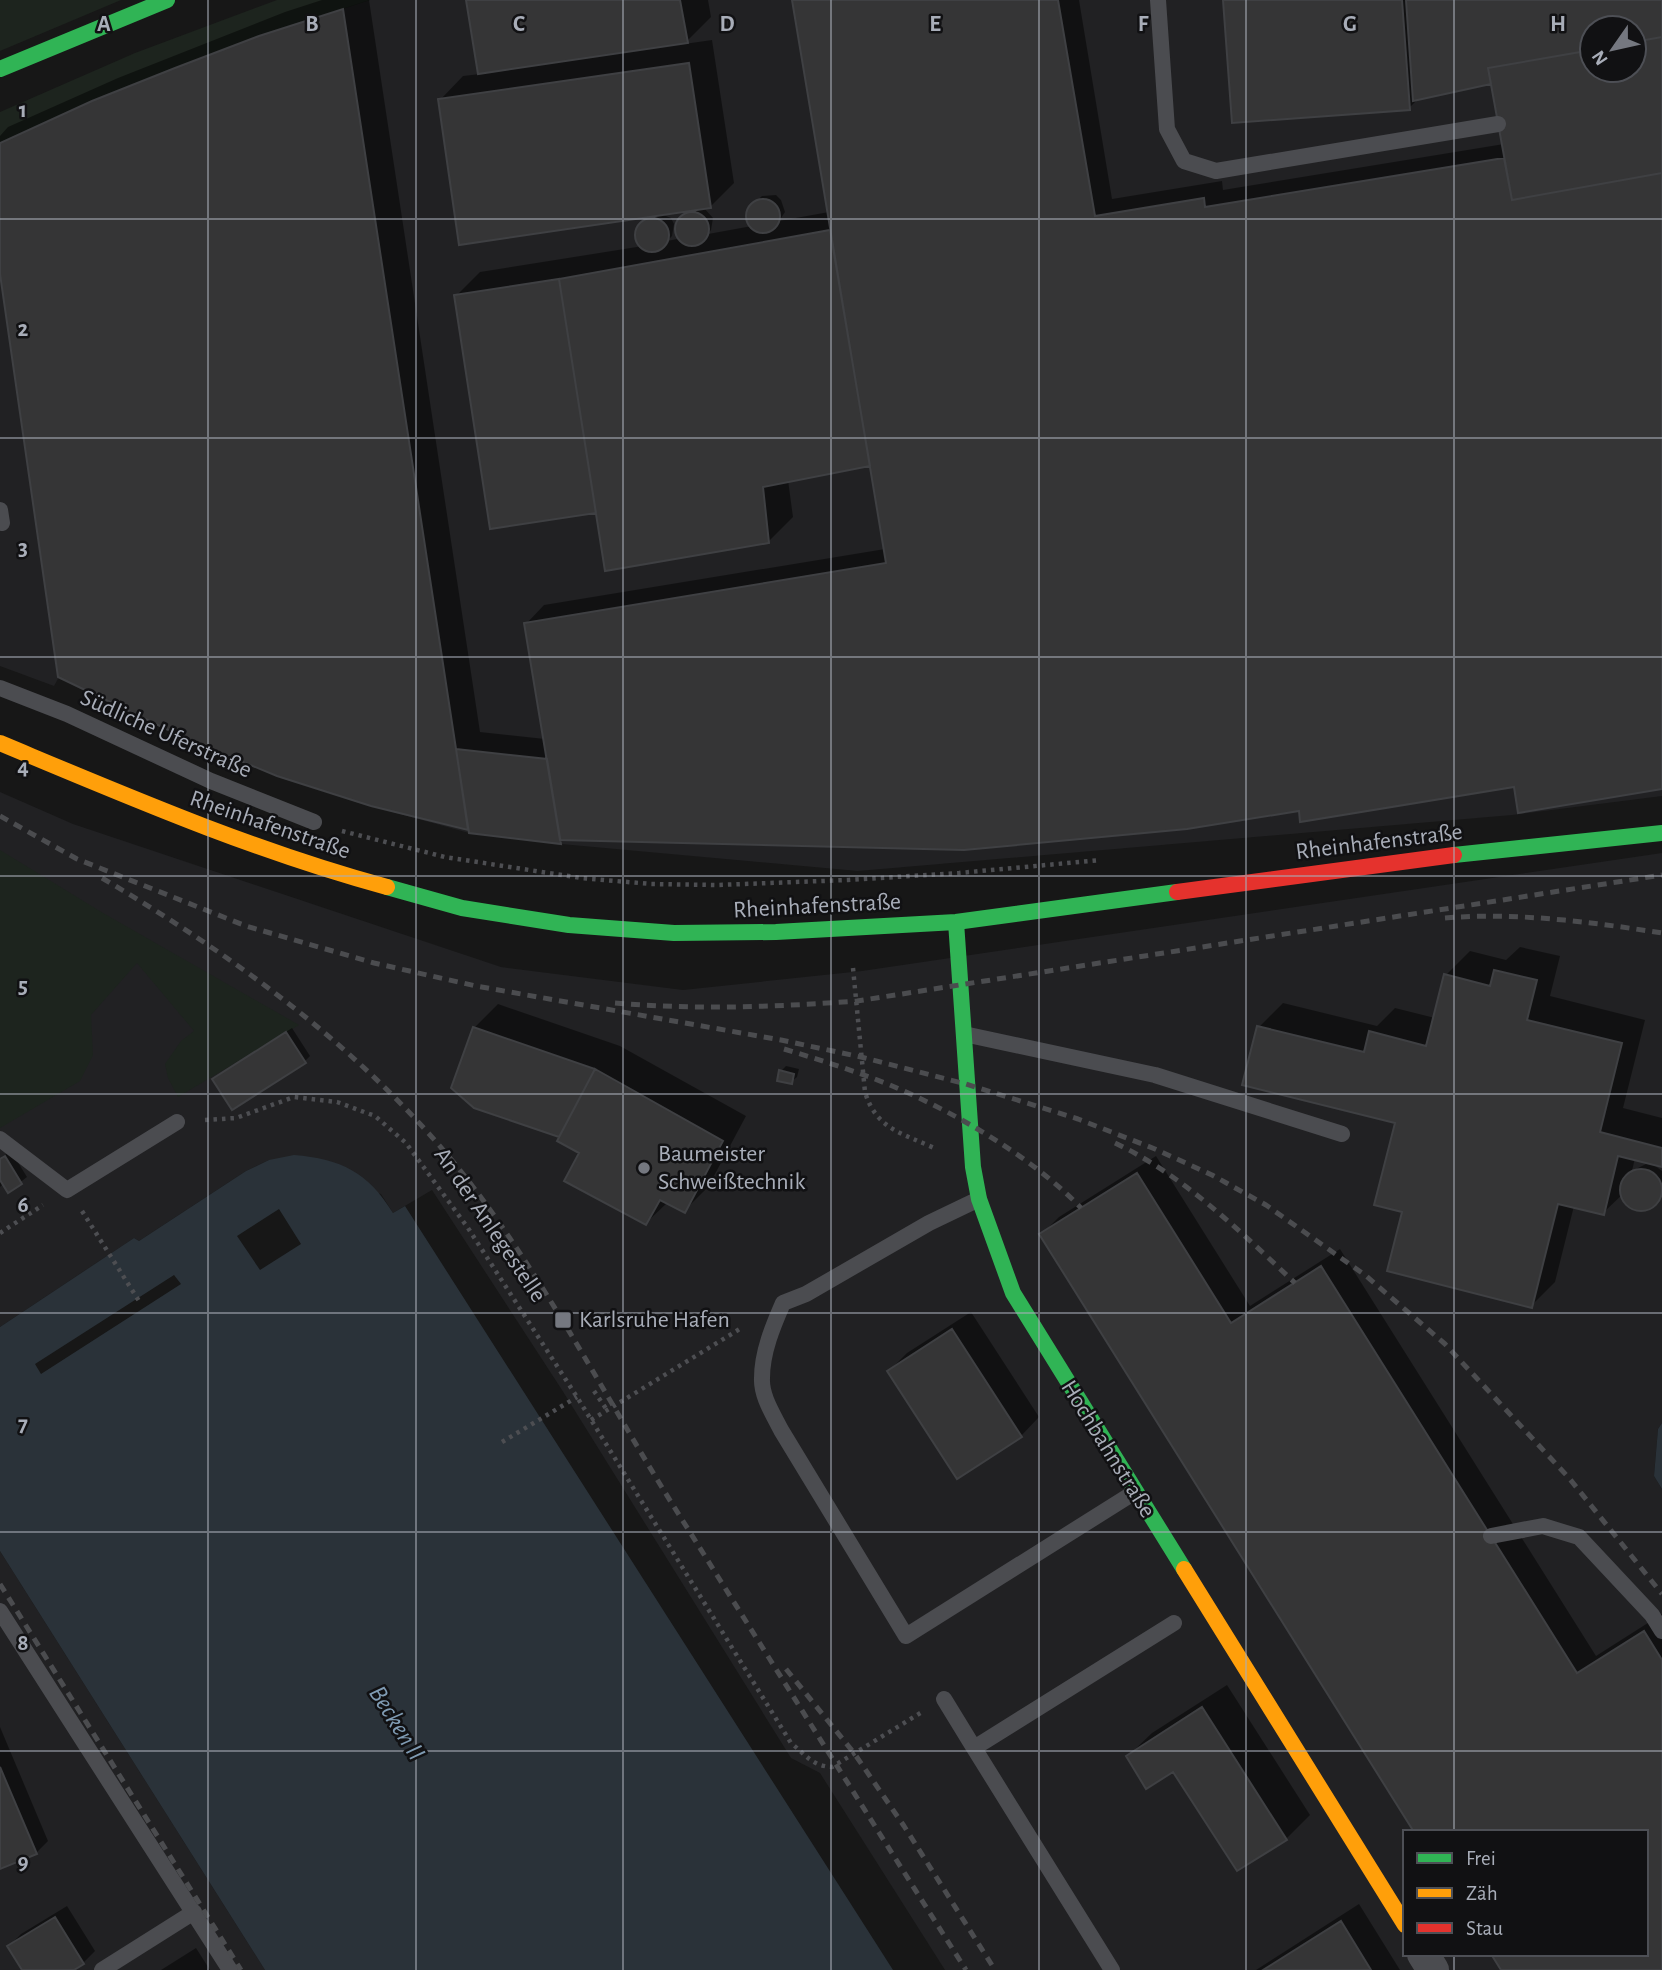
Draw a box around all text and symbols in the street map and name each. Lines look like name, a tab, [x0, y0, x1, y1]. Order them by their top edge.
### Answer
text: A	[97, 13, 111, 36]
text: B	[305, 13, 319, 36]
text: C	[513, 13, 525, 36]
text: D	[719, 13, 735, 36]
text: E	[929, 13, 941, 36]
text: F	[1138, 13, 1149, 36]
text: G	[1343, 13, 1357, 36]
text: H	[1550, 13, 1566, 36]
north arrow	[1578, 14, 1648, 84]
text: N	[1589, 47, 1612, 68]
text: 1	[19, 99, 27, 122]
text: 2	[18, 318, 29, 341]
text: 3	[18, 537, 28, 560]
street label: Südliche Uferstraße	[77, 685, 255, 783]
text: 4	[17, 756, 29, 779]
street label: Rheinhafenstraße	[187, 786, 353, 864]
street label: Rheinhafenstraße	[1294, 820, 1464, 864]
street label: Rheinhafenstraße	[733, 890, 901, 922]
text: 5	[18, 975, 28, 998]
place label: Baumeister Schweißtechnik	[658, 1142, 805, 1194]
street label: An der Anlegestelle	[429, 1143, 551, 1307]
marker: Baumeister Schweißtechnik	[636, 1160, 652, 1176]
text: 6	[17, 1194, 29, 1217]
place label: Karlsruhe Hafen	[579, 1308, 730, 1332]
marker: Karlsruhe Hafen	[553, 1310, 573, 1330]
street label: Hochbahnstraße	[1056, 1376, 1160, 1522]
text: 7	[18, 1413, 28, 1436]
text: 8	[17, 1632, 29, 1655]
water label: Becken II	[364, 1681, 430, 1765]
legend	[1403, 1830, 1648, 1956]
text: Frei	[1466, 1848, 1496, 1869]
text: 9	[17, 1851, 29, 1874]
text: Zäh	[1466, 1883, 1498, 1904]
text: Stau	[1466, 1918, 1503, 1939]

